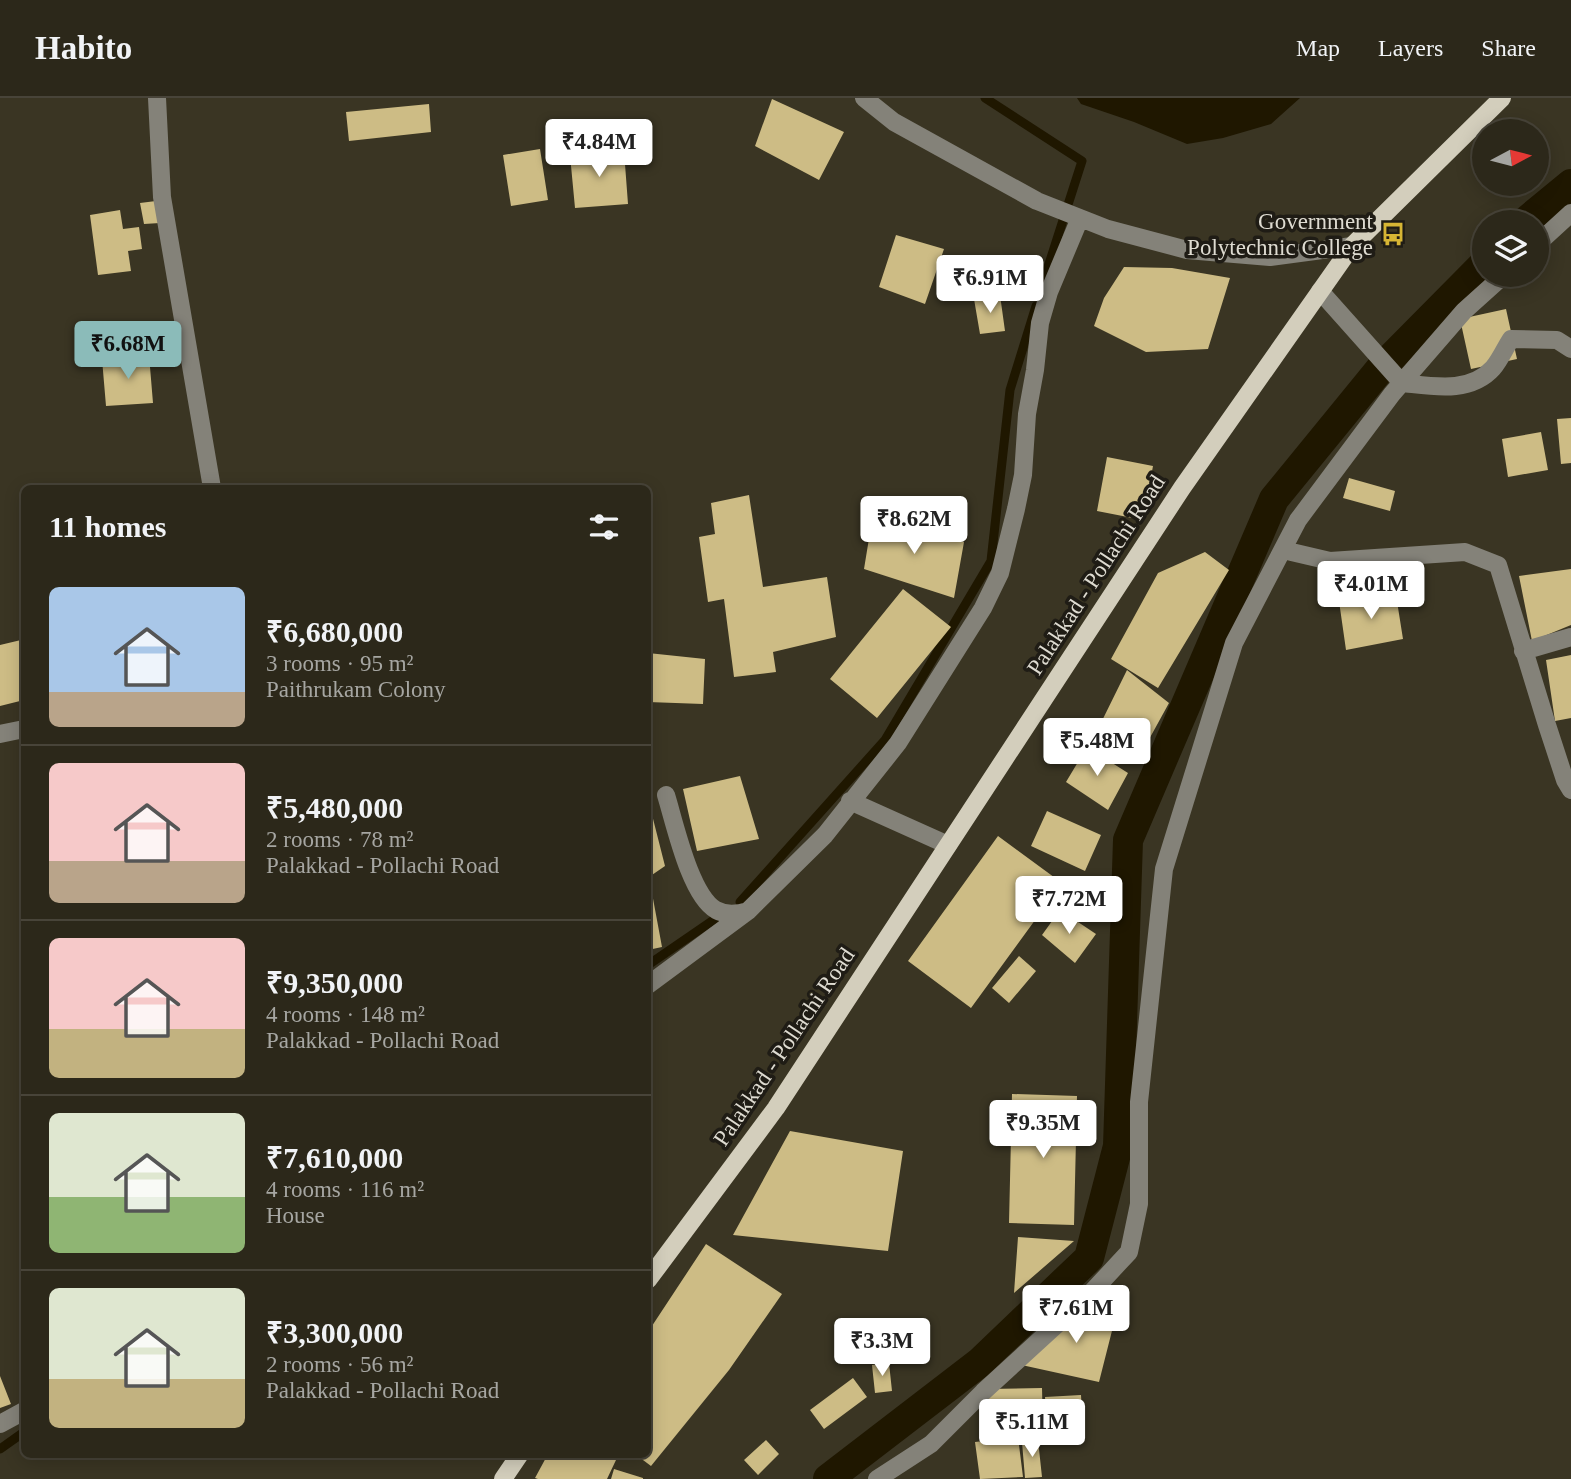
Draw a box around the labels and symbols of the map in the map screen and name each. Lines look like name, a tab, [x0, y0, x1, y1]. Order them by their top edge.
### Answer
north arrow	[1472, 119, 1549, 196]
pin: ₹4.84M	[542, 120, 656, 179]
place label: Government Polytechnic College	[1187, 209, 1374, 260]
bus stop icon: Government Polytechnic College	[1379, 220, 1407, 248]
pin: ₹6.91M	[933, 256, 1047, 315]
pin: ₹6.68M	[71, 322, 185, 381]
street label: Palakkad - Pollachi Road	[1022, 470, 1170, 680]
pin: ₹8.62M	[857, 496, 971, 556]
pin: ₹4.01M	[1314, 561, 1428, 621]
pin: ₹5.48M	[1040, 718, 1154, 778]
pin: ₹7.72M	[1012, 876, 1126, 936]
street label: Palakkad - Pollachi Road	[708, 943, 860, 1151]
pin: ₹9.35M	[986, 1100, 1100, 1160]
pin: ₹7.61M	[1019, 1286, 1133, 1345]
pin: ₹3.3M	[833, 1318, 931, 1378]
pin: ₹5.11M	[975, 1400, 1089, 1459]

